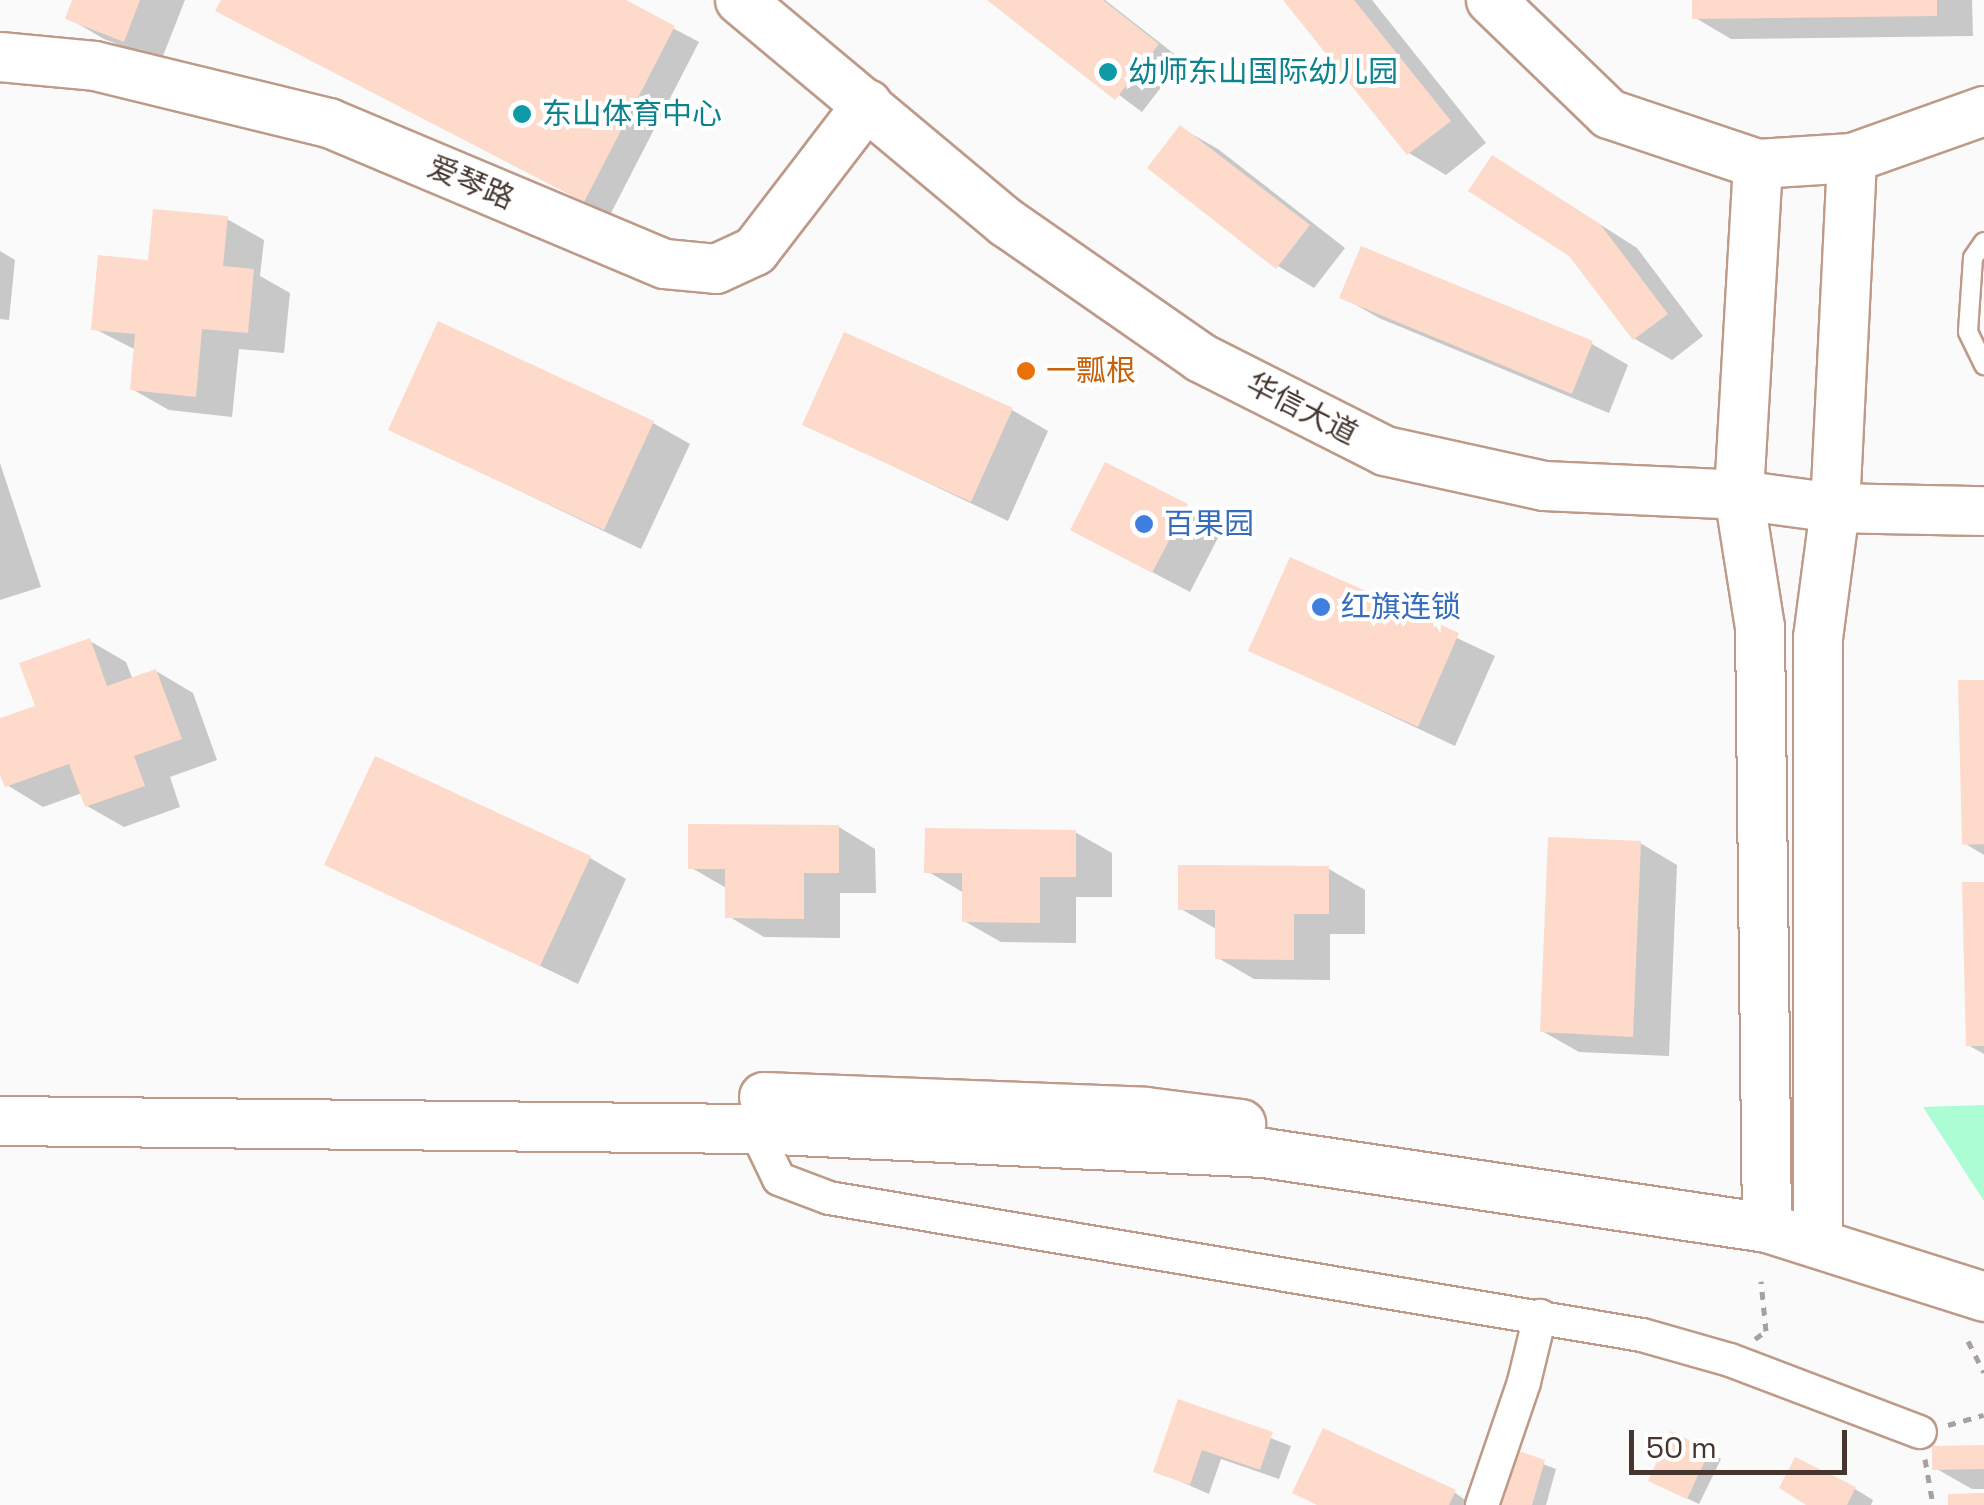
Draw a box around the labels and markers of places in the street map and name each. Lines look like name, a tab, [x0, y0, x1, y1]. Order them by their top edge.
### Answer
place label: 幼师东山国际幼儿园	[1128, 54, 1398, 90]
marker: 幼师东山国际幼儿园	[1097, 61, 1119, 83]
place label: 东山体育中心	[542, 96, 722, 132]
marker: 东山体育中心	[511, 103, 533, 125]
place label: 一瓢根	[1046, 353, 1136, 389]
marker: 一瓢根	[1015, 360, 1037, 382]
place label: 百果园	[1164, 506, 1254, 542]
marker: 百果园	[1133, 513, 1155, 535]
place label: 红旗连锁	[1341, 589, 1461, 625]
marker: 红旗连锁	[1310, 596, 1332, 618]

